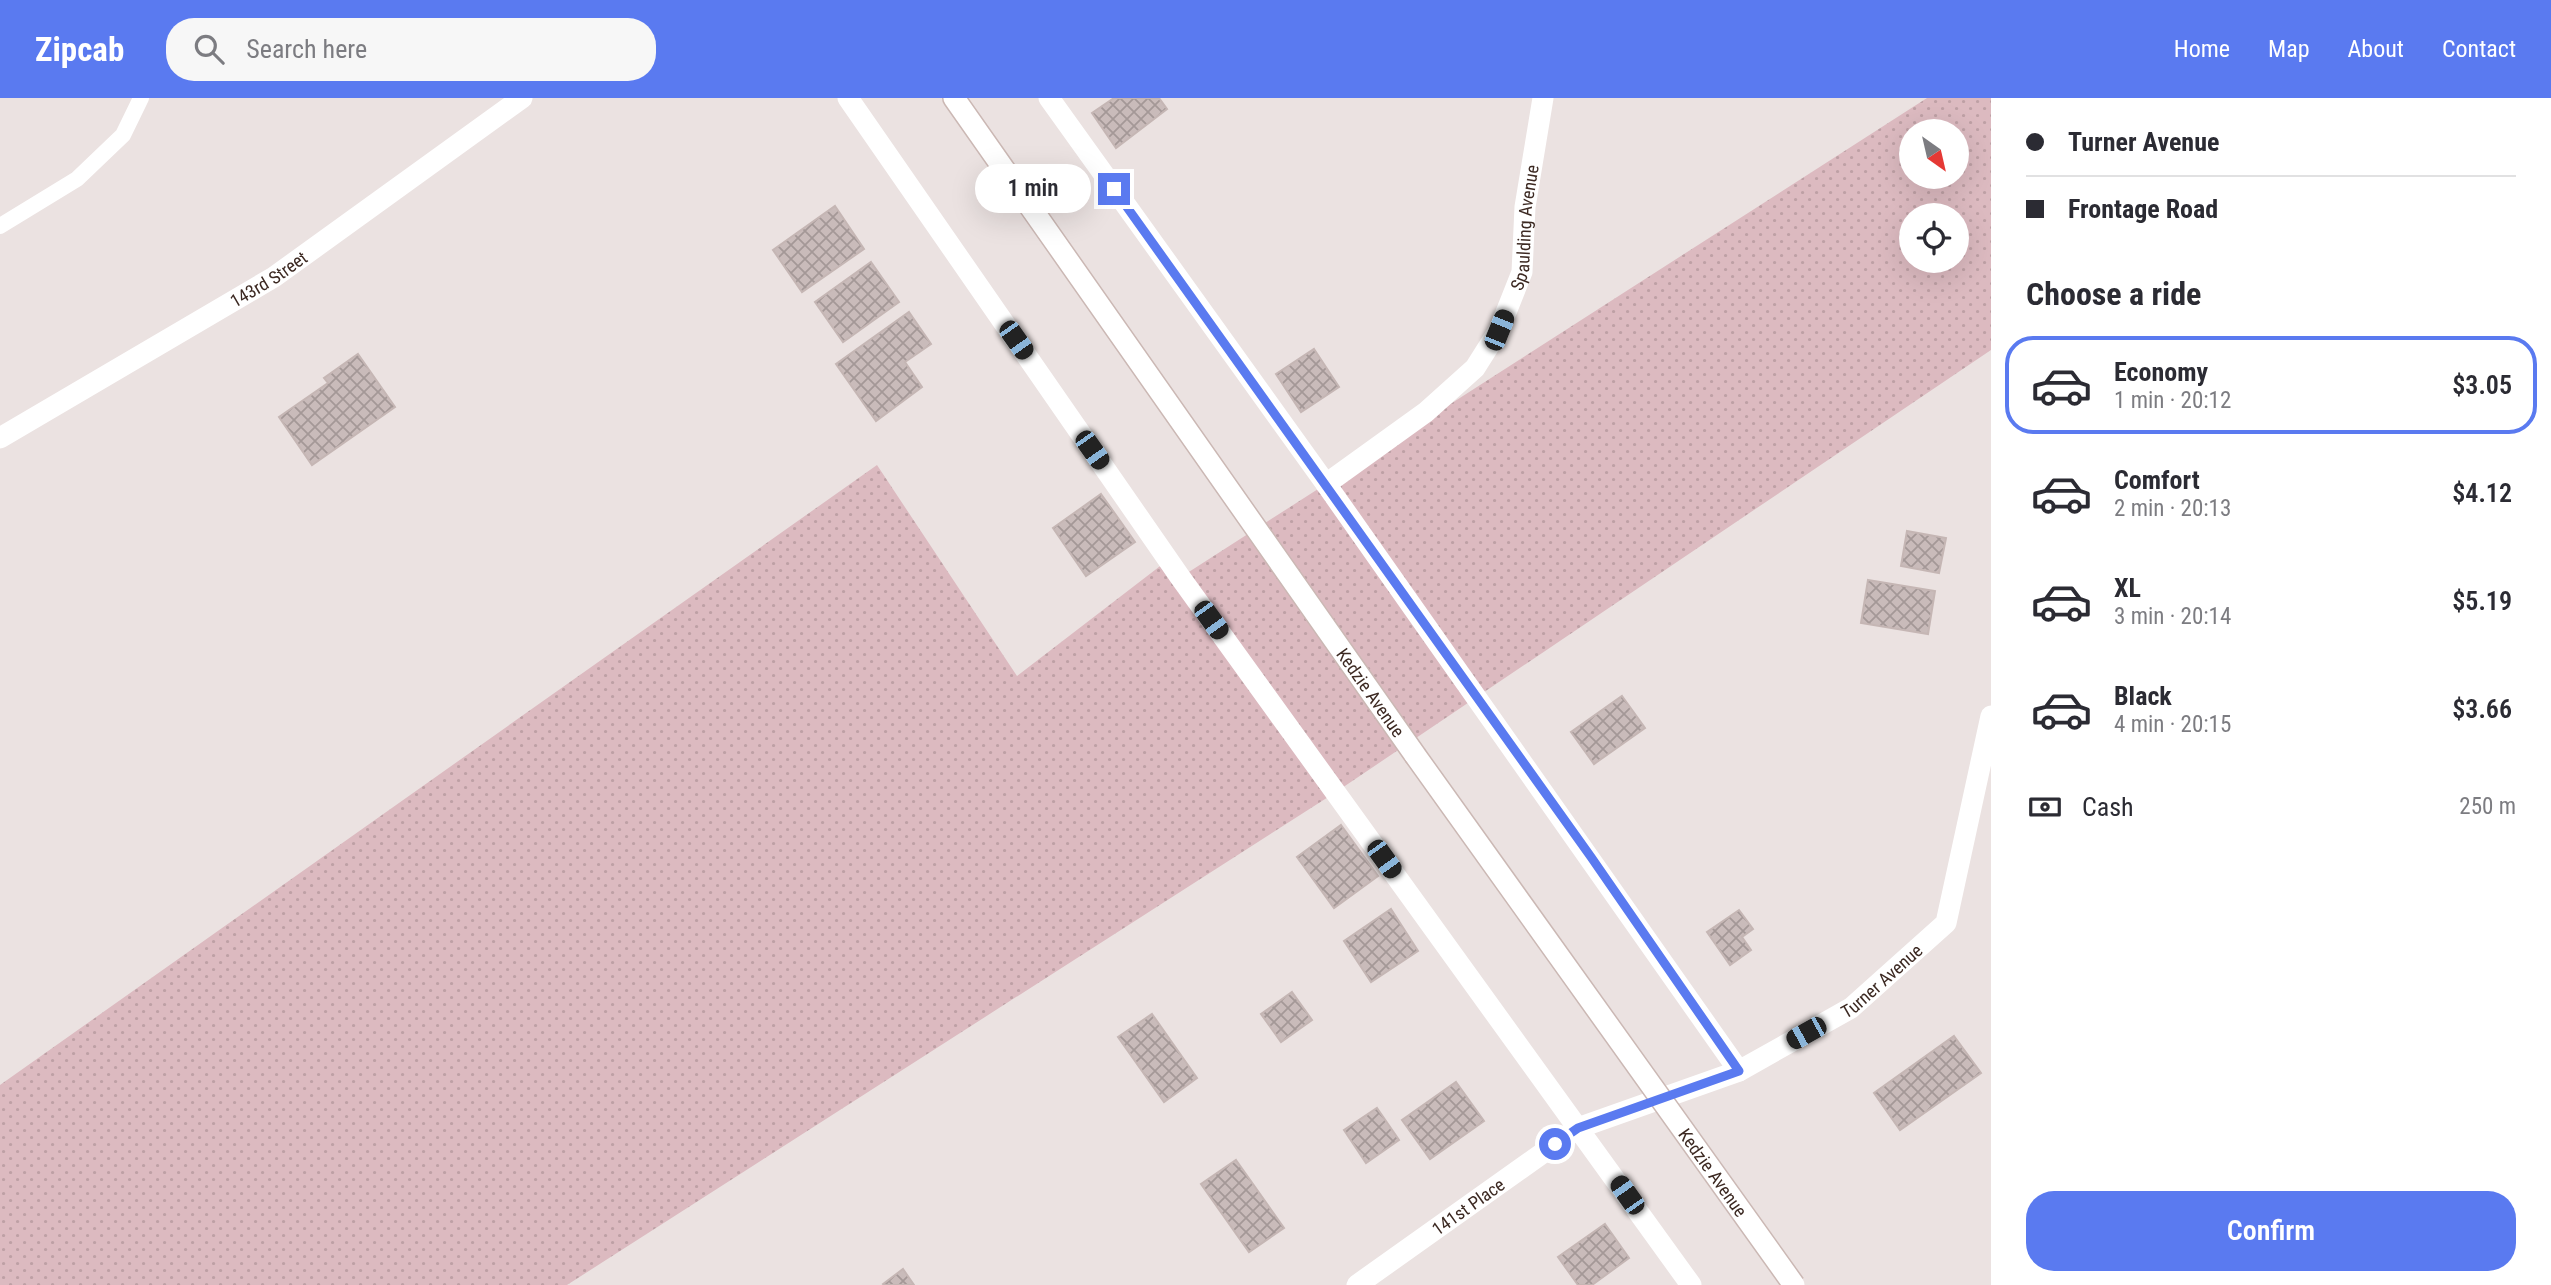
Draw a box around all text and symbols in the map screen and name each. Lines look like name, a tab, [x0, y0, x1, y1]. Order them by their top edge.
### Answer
search box	[166, 18, 656, 81]
text: Zipcab	[35, 30, 124, 69]
icon: search	[190, 30, 228, 68]
text: Search here	[246, 34, 367, 64]
text: Home	[2174, 35, 2230, 63]
text: Map	[2268, 35, 2310, 63]
text: About	[2348, 35, 2404, 63]
text: Contact	[2442, 35, 2516, 63]
north arrow	[1899, 119, 1969, 189]
map controls	[1899, 119, 1969, 273]
text: Turner Avenue	[2068, 127, 2219, 157]
street label: Spaulding Avenue	[1505, 163, 1542, 293]
callout: 1 min	[974, 164, 1090, 214]
route end	[1098, 173, 1130, 205]
text: 1 min	[1008, 175, 1058, 202]
text: Frontage Road	[2068, 194, 2218, 224]
button: locate	[1899, 203, 1969, 273]
street label: 143rd Street	[226, 246, 311, 311]
text: Choose a ride	[2026, 275, 2201, 313]
car	[1482, 307, 1517, 353]
car	[996, 317, 1037, 363]
icon: car	[2030, 354, 2093, 417]
text: Economy	[2114, 357, 2208, 387]
text: $3.05	[2452, 370, 2512, 400]
text: 1 min · 20:12	[2114, 387, 2231, 414]
car	[1072, 427, 1113, 473]
icon: car	[2030, 462, 2093, 525]
text: Comfort	[2114, 465, 2200, 495]
text: $4.12	[2452, 478, 2512, 508]
text: 2 min · 20:13	[2114, 495, 2231, 522]
icon: car	[2030, 570, 2093, 633]
text: XL	[2114, 573, 2141, 603]
text: $5.19	[2452, 586, 2512, 616]
car	[1191, 597, 1232, 643]
text: 3 min · 20:14	[2114, 603, 2231, 630]
street label: Kedzie Avenue	[1333, 644, 1409, 741]
icon: car	[2030, 678, 2093, 741]
text: Black	[2114, 681, 2172, 711]
text: $3.66	[2452, 694, 2512, 724]
text: 4 min · 20:15	[2114, 711, 2231, 738]
icon: cash	[2026, 788, 2064, 826]
text: Cash	[2082, 792, 2134, 822]
text: 250 m	[2459, 793, 2516, 820]
car	[1364, 836, 1405, 882]
street label: Turner Avenue	[1837, 939, 1926, 1022]
car	[1783, 1014, 1830, 1052]
street label: Kedzie Avenue	[1675, 1124, 1752, 1220]
route start	[1539, 1128, 1571, 1160]
car	[1607, 1172, 1648, 1218]
street label: 141st Place	[1428, 1173, 1508, 1239]
button: Confirm	[2026, 1191, 2516, 1271]

